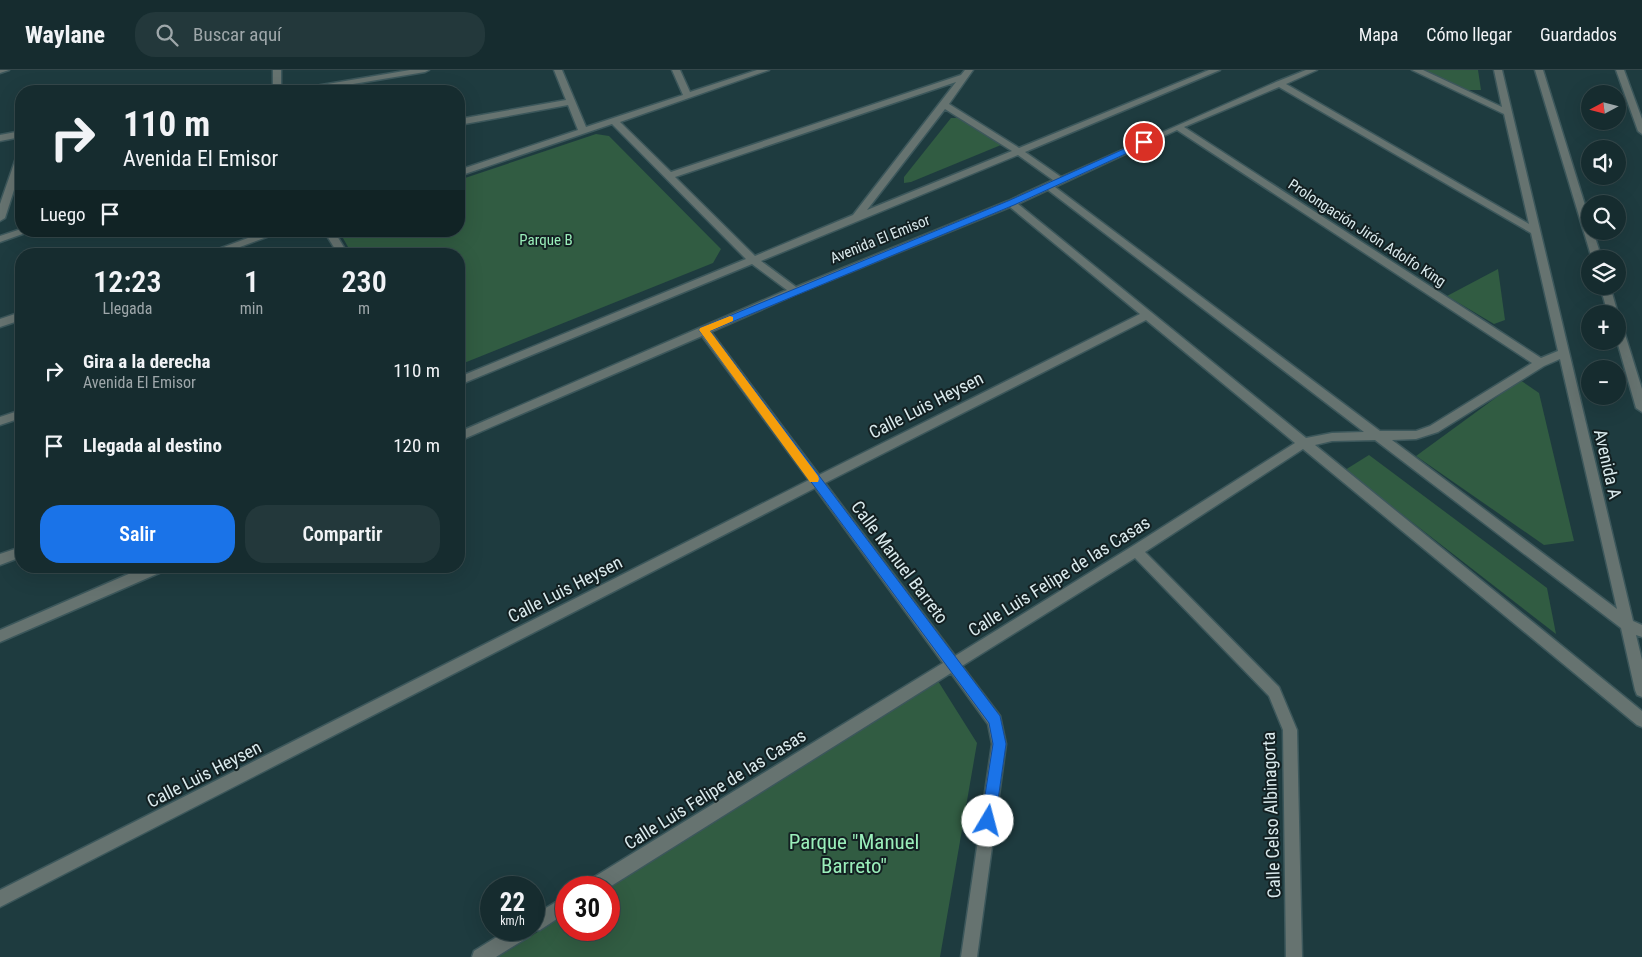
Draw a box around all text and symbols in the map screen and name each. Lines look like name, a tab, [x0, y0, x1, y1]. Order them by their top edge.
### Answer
search box	[135, 12, 485, 57]
text: Waylane	[25, 21, 105, 49]
icon: search	[153, 21, 181, 49]
text: Buscar aquí	[193, 23, 282, 46]
text: Mapa	[1359, 24, 1398, 45]
text: Cómo llegar	[1426, 24, 1512, 45]
text: Guardados	[1540, 24, 1617, 45]
north arrow	[1581, 85, 1626, 130]
map controls	[1581, 85, 1626, 405]
text: 110 m	[123, 104, 210, 145]
icon: right	[40, 105, 105, 170]
pin	[1123, 121, 1165, 163]
icon: arrive	[1130, 128, 1158, 156]
button: sound	[1581, 140, 1626, 185]
text: Avenida El Emisor	[123, 146, 278, 171]
street label: Prolongación Jirón Adolfo King	[1285, 175, 1449, 291]
button: search	[1581, 195, 1626, 240]
icon: arrive	[96, 200, 124, 228]
text: Luego	[40, 203, 86, 226]
street label: Avenida El Emisor	[828, 211, 933, 267]
park label: Parque B	[519, 231, 573, 249]
button: layers	[1581, 250, 1626, 295]
text: 12:23	[93, 264, 162, 299]
text: 1	[244, 264, 259, 299]
text: 230	[341, 264, 387, 299]
text: Llegada	[102, 299, 152, 318]
text: min	[240, 299, 263, 318]
text: m	[358, 299, 370, 318]
button: +	[1581, 305, 1626, 350]
text: Gira a la derecha	[83, 350, 210, 373]
icon: right	[40, 357, 68, 385]
text: 110 m	[393, 359, 440, 382]
button: −	[1581, 360, 1626, 405]
street label: Calle Luis Heysen	[865, 367, 987, 443]
text: Avenida El Emisor	[83, 373, 196, 392]
street label: Avenida A	[1590, 427, 1626, 501]
icon: arrive	[40, 432, 68, 460]
text: Llegada al destino	[83, 434, 222, 457]
text: 120 m	[393, 434, 440, 457]
street label: Calle Manuel Barreto	[847, 497, 953, 627]
button: Salir	[40, 505, 235, 563]
button: Compartir	[245, 505, 440, 563]
street label: Calle Luis Felipe de las Casas	[964, 511, 1154, 641]
street label: Calle Luis Heysen	[504, 551, 626, 627]
street label: Calle Luis Felipe de las Casas	[620, 724, 810, 854]
street label: Calle Celso Albinagorta	[1258, 731, 1284, 899]
street label: Calle Luis Heysen	[143, 736, 265, 812]
position arrow	[961, 794, 1013, 846]
park label: Parque "Manuel Barreto"	[789, 830, 919, 878]
speed limit sign: 30	[555, 876, 620, 941]
text: 22	[500, 888, 525, 917]
text: km/h	[500, 914, 525, 928]

